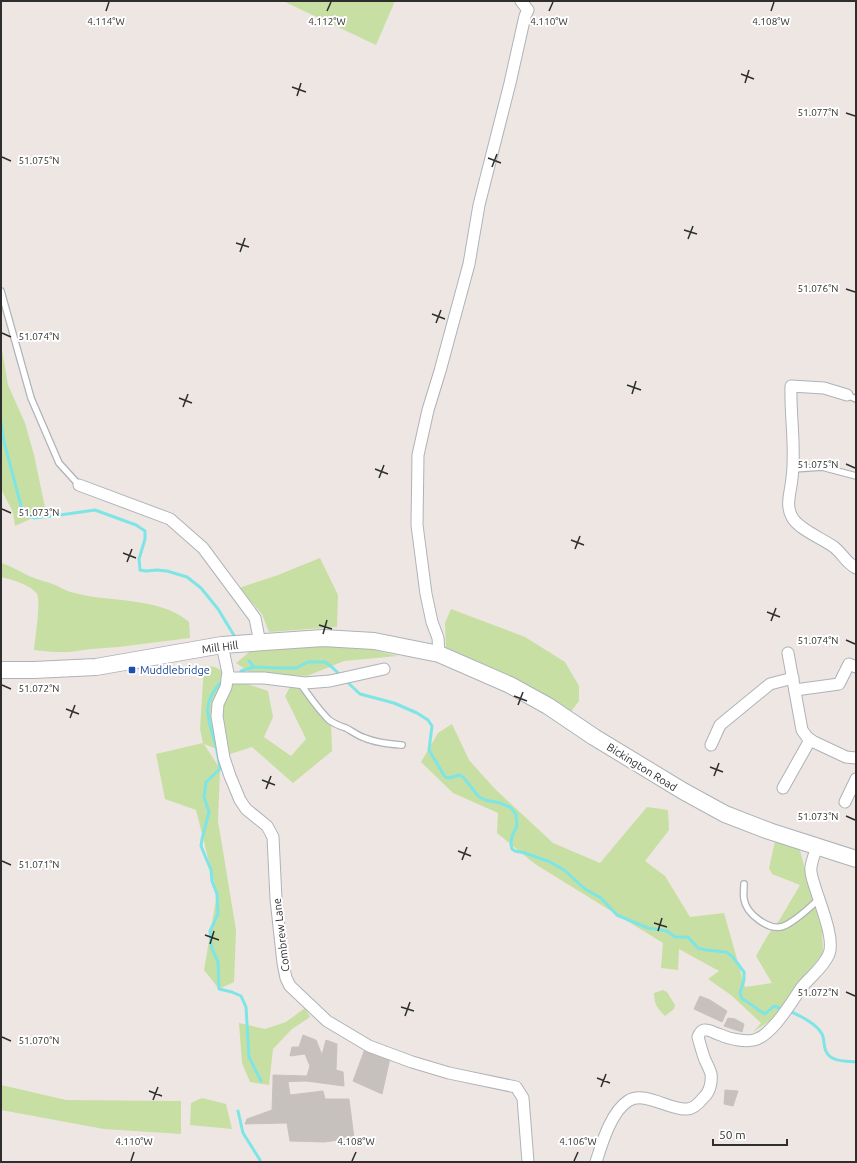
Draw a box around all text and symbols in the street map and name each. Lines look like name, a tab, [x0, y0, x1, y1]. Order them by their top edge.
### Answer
text: 4.114°W	[87, 16, 125, 27]
text: 4.112°W	[308, 16, 346, 27]
text: 4.110°W	[530, 16, 568, 27]
text: 4.108°W	[752, 16, 790, 27]
text: 51.077°N	[797, 107, 839, 118]
text: 51.075°N	[18, 155, 60, 166]
text: 51.076°N	[797, 283, 839, 294]
text: 51.074°N	[18, 331, 60, 342]
text: 51.075°N	[797, 459, 839, 470]
text: 51.073°N	[18, 507, 60, 518]
text: 51.074°N	[797, 635, 839, 646]
street label: Mill Hill	[201, 639, 239, 655]
place label: Muddlebridge	[140, 664, 210, 676]
marker: Muddlebridge	[127, 665, 137, 675]
text: 51.072°N	[18, 683, 60, 694]
street label: Bickington Road	[605, 741, 679, 793]
text: 51.073°N	[797, 811, 839, 822]
text: 51.071°N	[18, 859, 60, 870]
street label: Combrew Lane	[271, 898, 291, 972]
text: 51.072°N	[797, 987, 839, 998]
text: 51.070°N	[18, 1035, 60, 1046]
scale bar	[713, 1121, 787, 1147]
text: 50 m	[719, 1128, 746, 1141]
text: 4.110°W	[115, 1136, 153, 1147]
text: 4.108°W	[337, 1136, 375, 1147]
text: 4.106°W	[559, 1136, 597, 1147]

